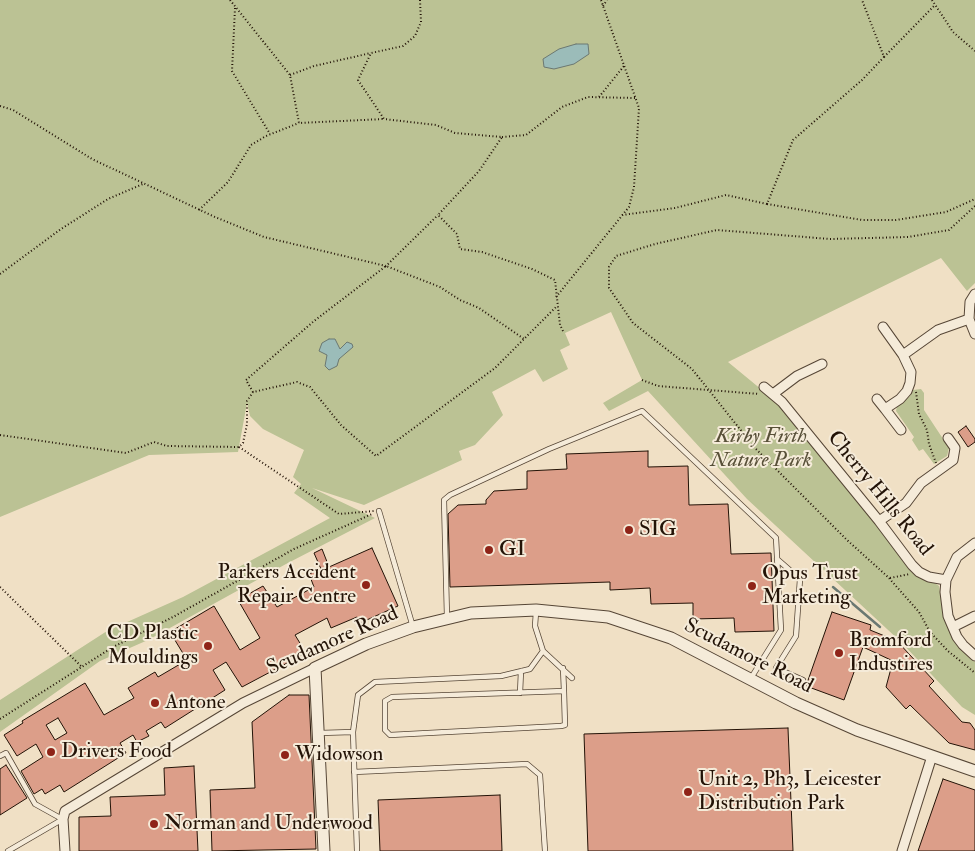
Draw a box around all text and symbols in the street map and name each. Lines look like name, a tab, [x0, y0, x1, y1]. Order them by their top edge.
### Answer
park label: Kirby Firth Nature Park	[711, 424, 811, 474]
street label: Cherry Hills Road	[821, 426, 937, 562]
place label: SIG	[639, 517, 677, 543]
marker: SIG	[623, 524, 635, 536]
place label: GI	[499, 537, 525, 563]
marker: GI	[483, 544, 495, 556]
place label: Parkers Accident Repair Centre	[218, 560, 356, 610]
place label: Opus Trust Marketing	[762, 561, 858, 611]
marker: Parkers Accident Repair Centre	[360, 579, 372, 591]
marker: Opus Trust Marketing	[746, 580, 758, 592]
street label: Scudamore Road	[263, 602, 403, 682]
street label: Scudamore Road	[679, 614, 817, 700]
place label: CD Plastic Mouldings	[107, 621, 198, 671]
place label: Bromford Industires	[849, 628, 933, 678]
marker: CD Plastic Mouldings	[202, 640, 214, 652]
marker: Bromford Industires	[833, 647, 845, 659]
place label: Antone	[165, 690, 225, 716]
marker: Antone	[149, 697, 161, 709]
place label: Drivers Food	[61, 739, 172, 765]
place label: Widowson	[295, 742, 383, 768]
marker: Drivers Food	[45, 746, 57, 758]
marker: Widowson	[279, 749, 291, 761]
place label: Unit 2, Ph3, Leicester Distribution Park	[698, 767, 881, 817]
marker: Unit 2, Ph3, Leicester Distribution Park	[682, 786, 694, 798]
place label: Norman and Underwood	[164, 811, 373, 837]
marker: Norman and Underwood	[148, 818, 160, 830]

